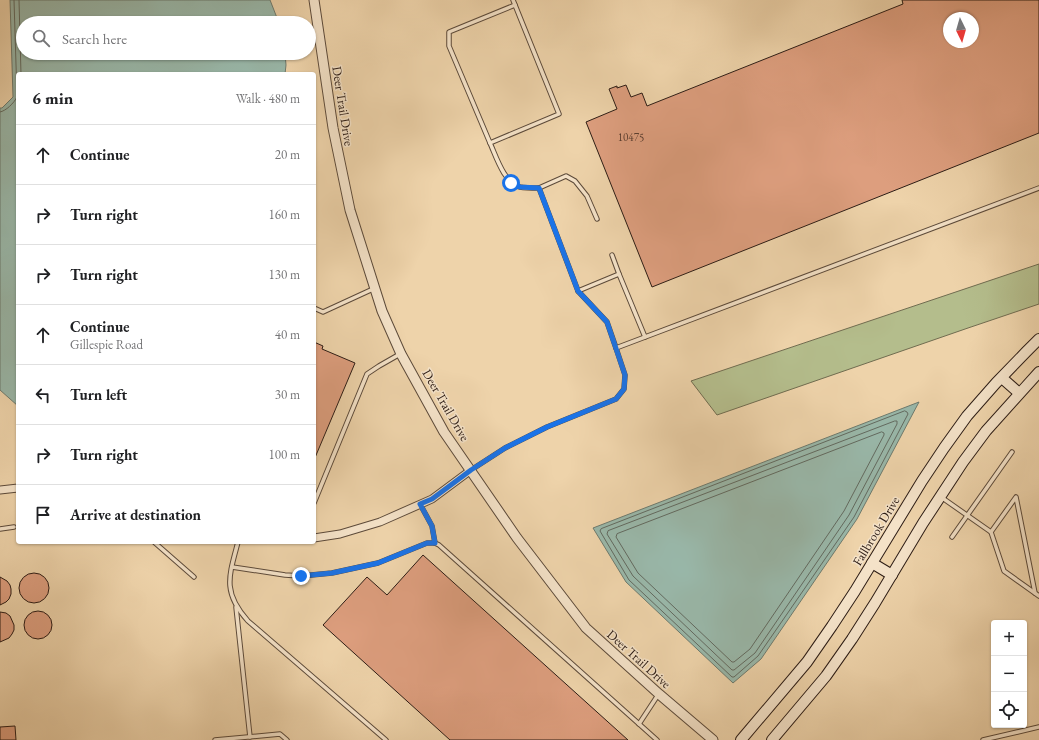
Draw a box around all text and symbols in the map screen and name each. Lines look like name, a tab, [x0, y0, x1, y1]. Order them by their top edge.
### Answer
north arrow	[943, 12, 979, 48]
search box	[16, 16, 316, 60]
icon: search	[30, 27, 52, 49]
text: Search here	[62, 29, 127, 48]
street label: Deer Trail Drive	[328, 65, 358, 147]
text: 6 min	[32, 87, 73, 109]
text: Walk · 480 m	[236, 90, 300, 107]
house number: 10475	[618, 130, 644, 144]
icon: ahead	[32, 144, 54, 166]
text: Continue	[70, 145, 130, 164]
text: 20 m	[275, 146, 300, 163]
route start	[502, 174, 520, 192]
icon: right	[32, 204, 54, 226]
text: Turn right	[70, 205, 138, 224]
text: 160 m	[269, 206, 300, 223]
icon: right	[32, 264, 54, 286]
text: Turn right	[70, 265, 138, 284]
text: 130 m	[269, 266, 300, 283]
text: Continue	[70, 317, 130, 336]
icon: ahead	[32, 324, 54, 346]
text: 40 m	[275, 326, 300, 343]
text: Gillespie Road	[70, 336, 143, 353]
street label: Deer Trail Drive	[419, 366, 473, 444]
icon: left	[32, 384, 54, 406]
text: Turn left	[70, 385, 127, 404]
text: 30 m	[275, 386, 300, 403]
icon: right	[32, 444, 54, 466]
text: Turn right	[70, 445, 138, 464]
text: 100 m	[269, 446, 300, 463]
street label: Fallbrook Drive	[849, 493, 903, 569]
icon: arrive	[32, 504, 54, 526]
text: Arrive at destination	[70, 505, 201, 524]
route end	[292, 567, 310, 585]
map controls	[991, 620, 1027, 728]
button: +	[991, 620, 1027, 656]
street label: Deer Trail Drive	[603, 626, 675, 692]
button: −	[991, 656, 1027, 692]
button: locate	[991, 692, 1027, 728]

